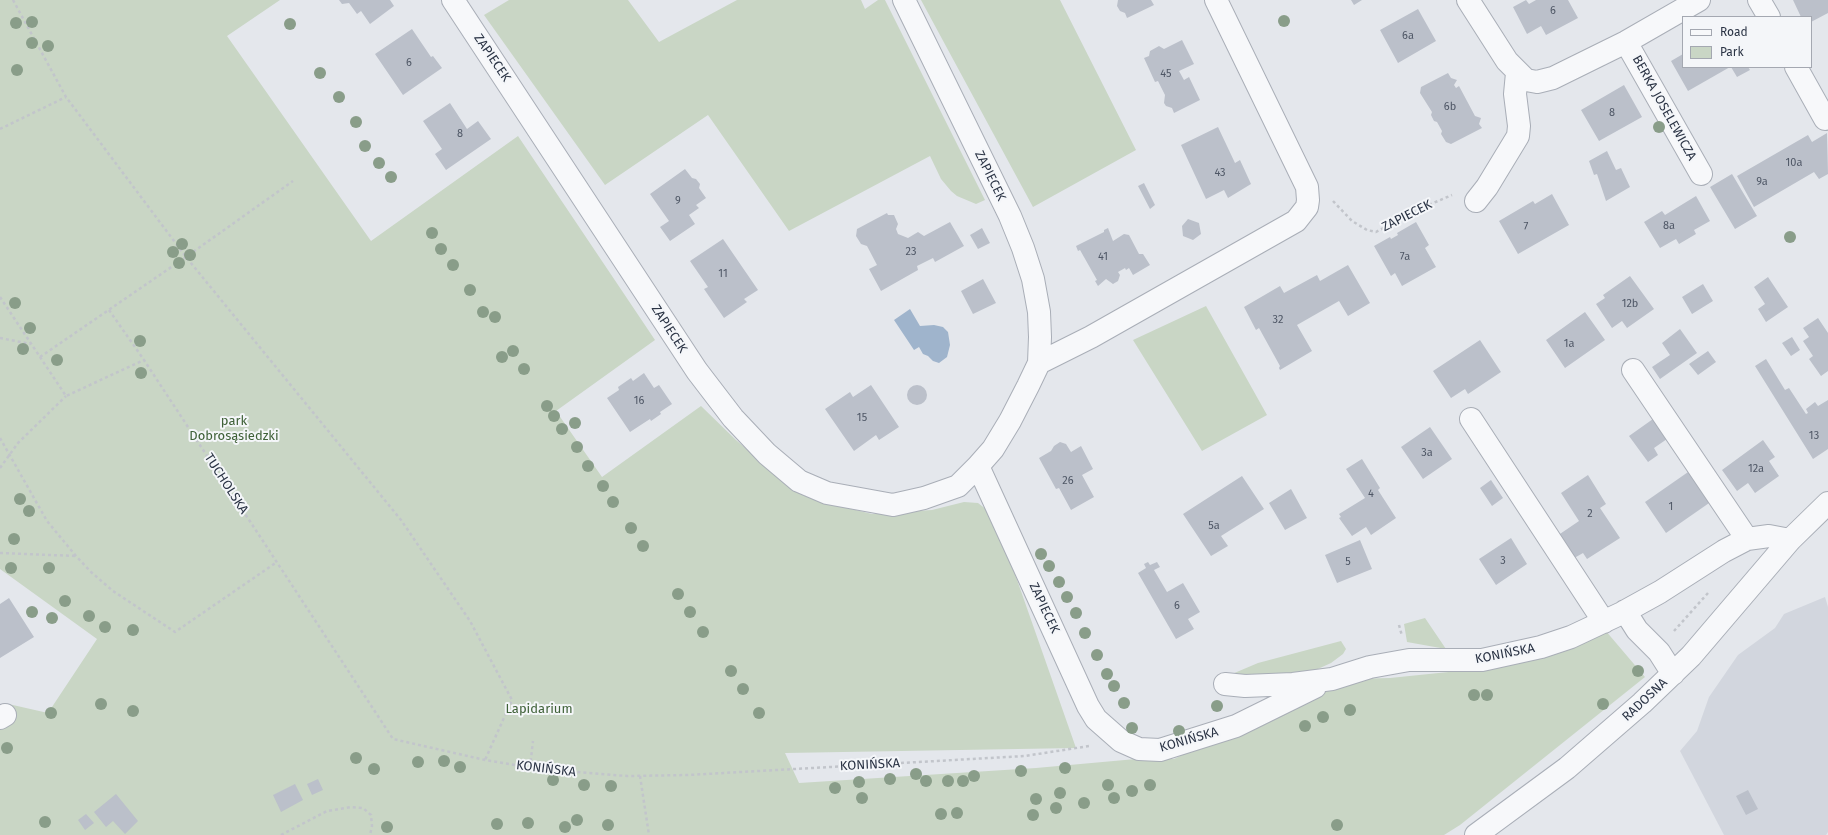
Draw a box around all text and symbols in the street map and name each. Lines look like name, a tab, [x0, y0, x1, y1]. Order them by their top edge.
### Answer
house number: 6	[1550, 4, 1556, 18]
legend	[1682, 16, 1812, 68]
text: Road	[1720, 25, 1748, 39]
house number: 6a	[1402, 29, 1414, 43]
street label: ZAPIECEK	[470, 31, 514, 85]
text: Park	[1720, 45, 1744, 59]
street label: BERKA JOSELEWICZA	[1629, 53, 1699, 163]
house number: 6	[406, 56, 412, 70]
house number: 45	[1160, 67, 1172, 81]
house number: 6b	[1444, 100, 1456, 114]
house number: 8	[1609, 106, 1615, 120]
house number: 8	[457, 127, 463, 141]
street label: ZAPIECEK	[971, 148, 1009, 204]
house number: 10a	[1786, 156, 1802, 170]
house number: 43	[1214, 166, 1226, 180]
house number: 9a	[1756, 175, 1768, 189]
house number: 9	[675, 194, 681, 208]
street label: ZAPIECEK	[1379, 197, 1435, 235]
house number: 8a	[1663, 219, 1675, 233]
house number: 7	[1524, 220, 1528, 234]
house number: 23	[906, 245, 916, 259]
house number: 41	[1098, 250, 1108, 264]
house number: 7a	[1400, 250, 1410, 264]
house number: 11	[718, 267, 728, 281]
house number: 12b	[1622, 297, 1638, 311]
street label: ZAPIECEK	[648, 302, 690, 356]
house number: 32	[1273, 313, 1283, 327]
house number: 1a	[1564, 337, 1574, 351]
house number: 16	[634, 394, 644, 408]
house number: 15	[857, 411, 867, 425]
park label: park Dobrosąsiedzki	[189, 413, 279, 444]
house number: 13	[1809, 429, 1819, 443]
house number: 3a	[1421, 446, 1433, 460]
street label: TUCHOLSKA	[201, 451, 251, 517]
house number: 12a	[1748, 462, 1764, 476]
house number: 26	[1062, 474, 1074, 488]
house number: 4	[1368, 487, 1374, 501]
house number: 1	[1669, 500, 1673, 514]
house number: 2	[1587, 507, 1593, 521]
house number: 5a	[1208, 519, 1220, 533]
house number: 3	[1500, 554, 1506, 568]
house number: 5	[1345, 555, 1351, 569]
street label: ZAPIECEK	[1025, 580, 1063, 636]
house number: 6	[1174, 599, 1180, 613]
street label: KONIŃSKA	[1474, 641, 1536, 667]
street label: RADOSNA	[1619, 675, 1671, 725]
park label: Lapidarium	[505, 701, 573, 717]
street label: KONIŃSKA	[1158, 724, 1220, 756]
street label: KONIŃSKA	[840, 756, 900, 774]
street label: KONIŃSKA	[515, 758, 577, 780]

